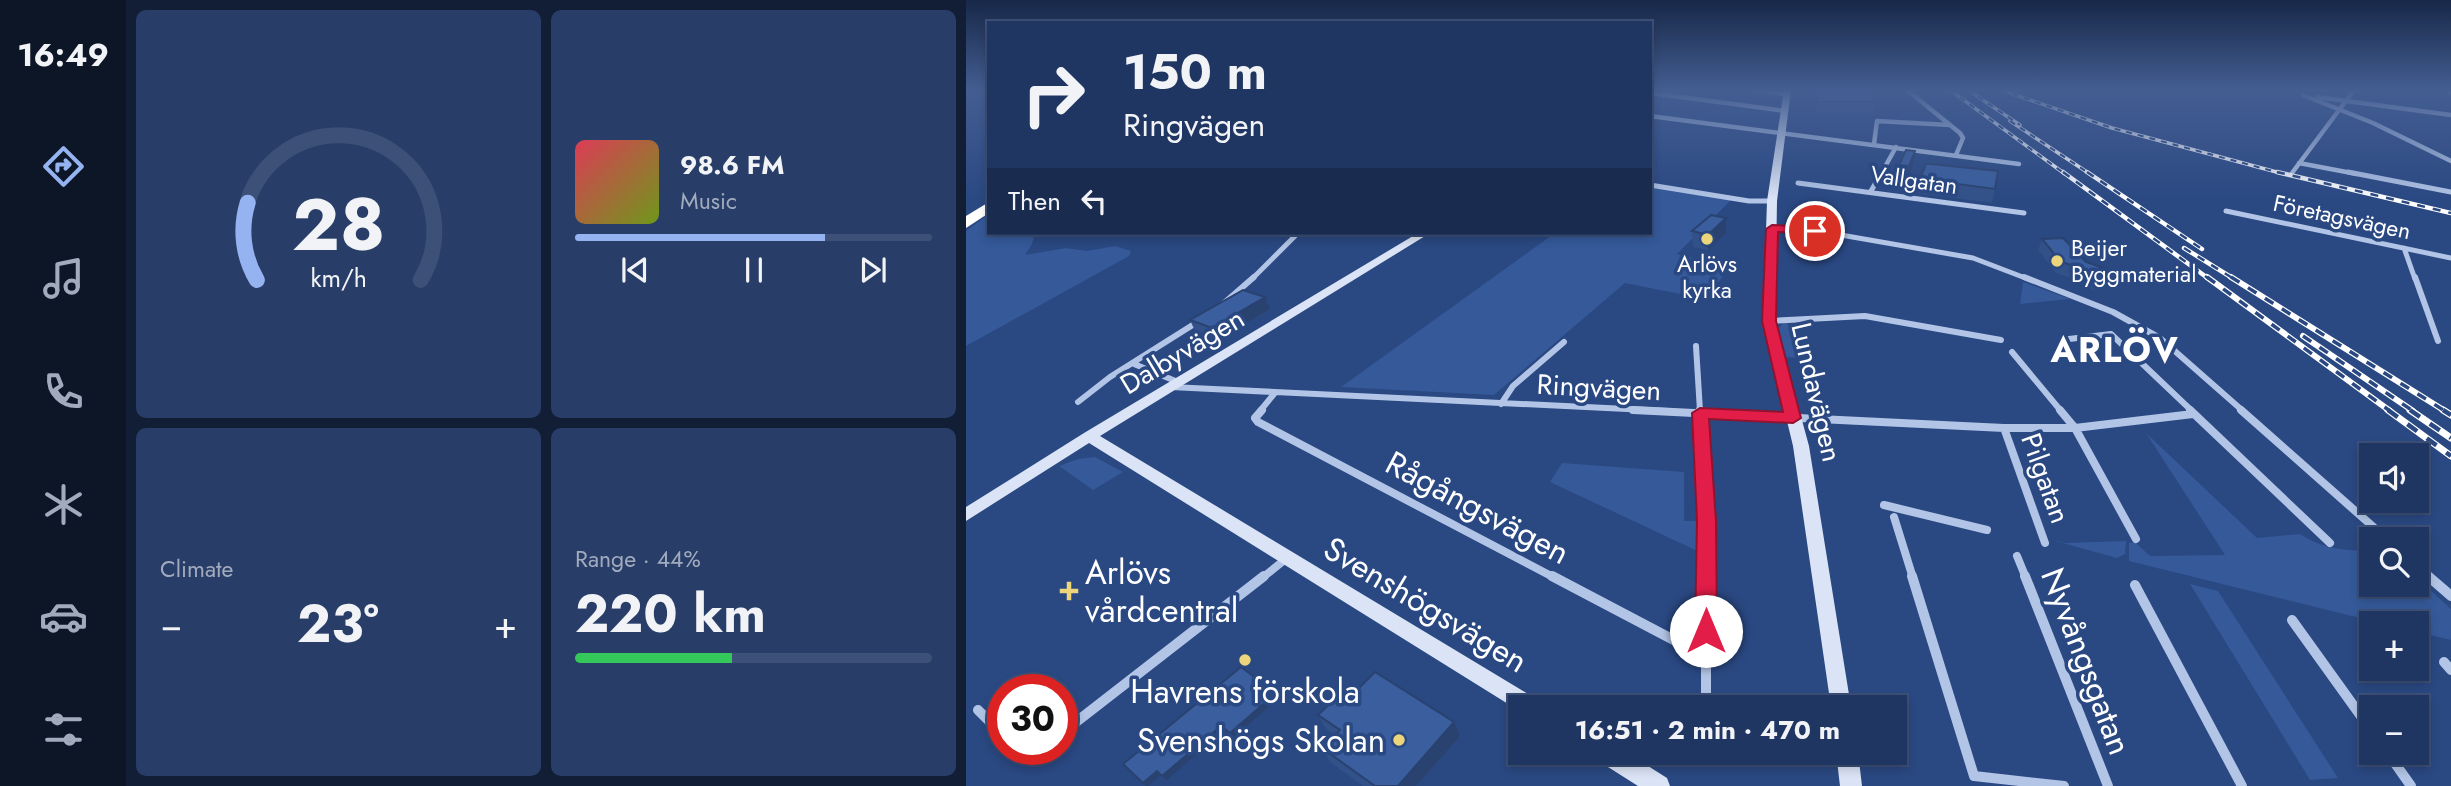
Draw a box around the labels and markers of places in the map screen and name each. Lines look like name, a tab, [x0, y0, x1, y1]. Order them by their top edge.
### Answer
pin	[1785, 201, 1845, 261]
marker: Arlövs kyrka	[1699, 231, 1715, 247]
place label: Beijer Byggmaterial	[2071, 231, 2196, 291]
place label: Arlövs kyrka	[1677, 247, 1737, 307]
marker: Beijer Byggmaterial	[2049, 253, 2065, 269]
place label: Arlövs vårdcentral	[1085, 549, 1238, 634]
marker: Arlövs vårdcentral	[1059, 581, 1079, 601]
marker: Havrens förskola	[1237, 652, 1253, 668]
place label: Havrens förskola	[1130, 668, 1360, 715]
place label: Svenshögs Skolan	[1137, 717, 1385, 764]
marker: Svenshögs Skolan	[1391, 732, 1407, 748]

